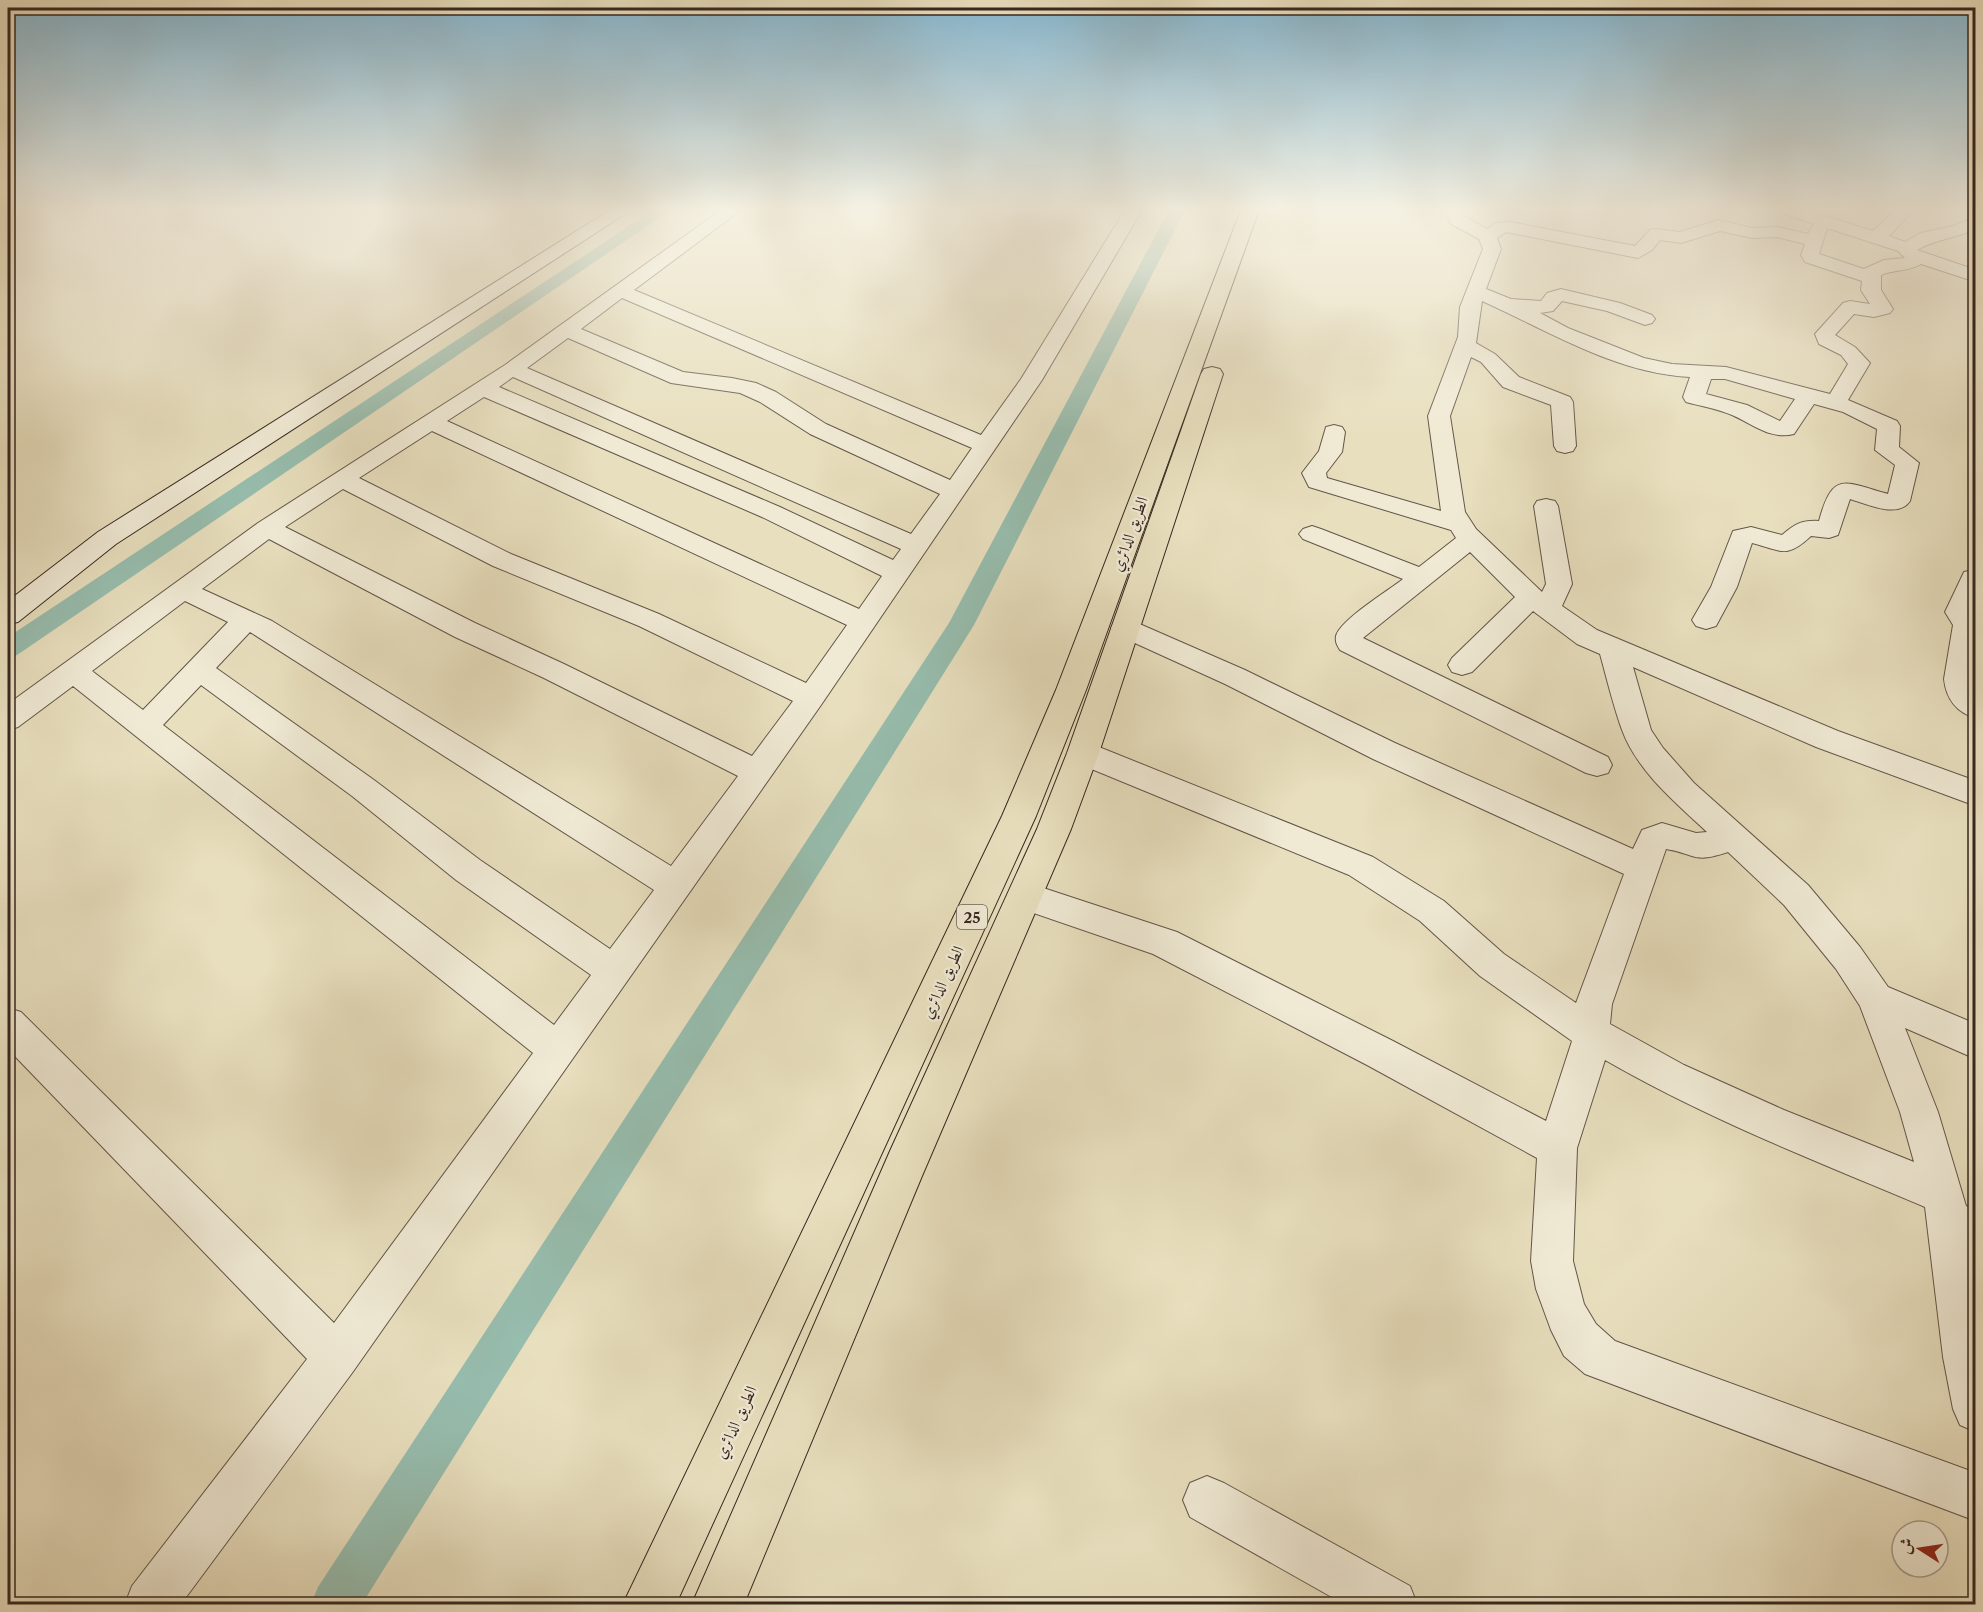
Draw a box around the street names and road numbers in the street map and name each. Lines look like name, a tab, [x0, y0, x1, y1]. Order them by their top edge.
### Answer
street label: الطريق الدائري	[1106, 494, 1155, 575]
road number: 25	[957, 905, 987, 929]
street label: الطريق الدائري	[916, 942, 970, 1023]
street label: الطريق الدائري	[709, 1382, 763, 1463]

